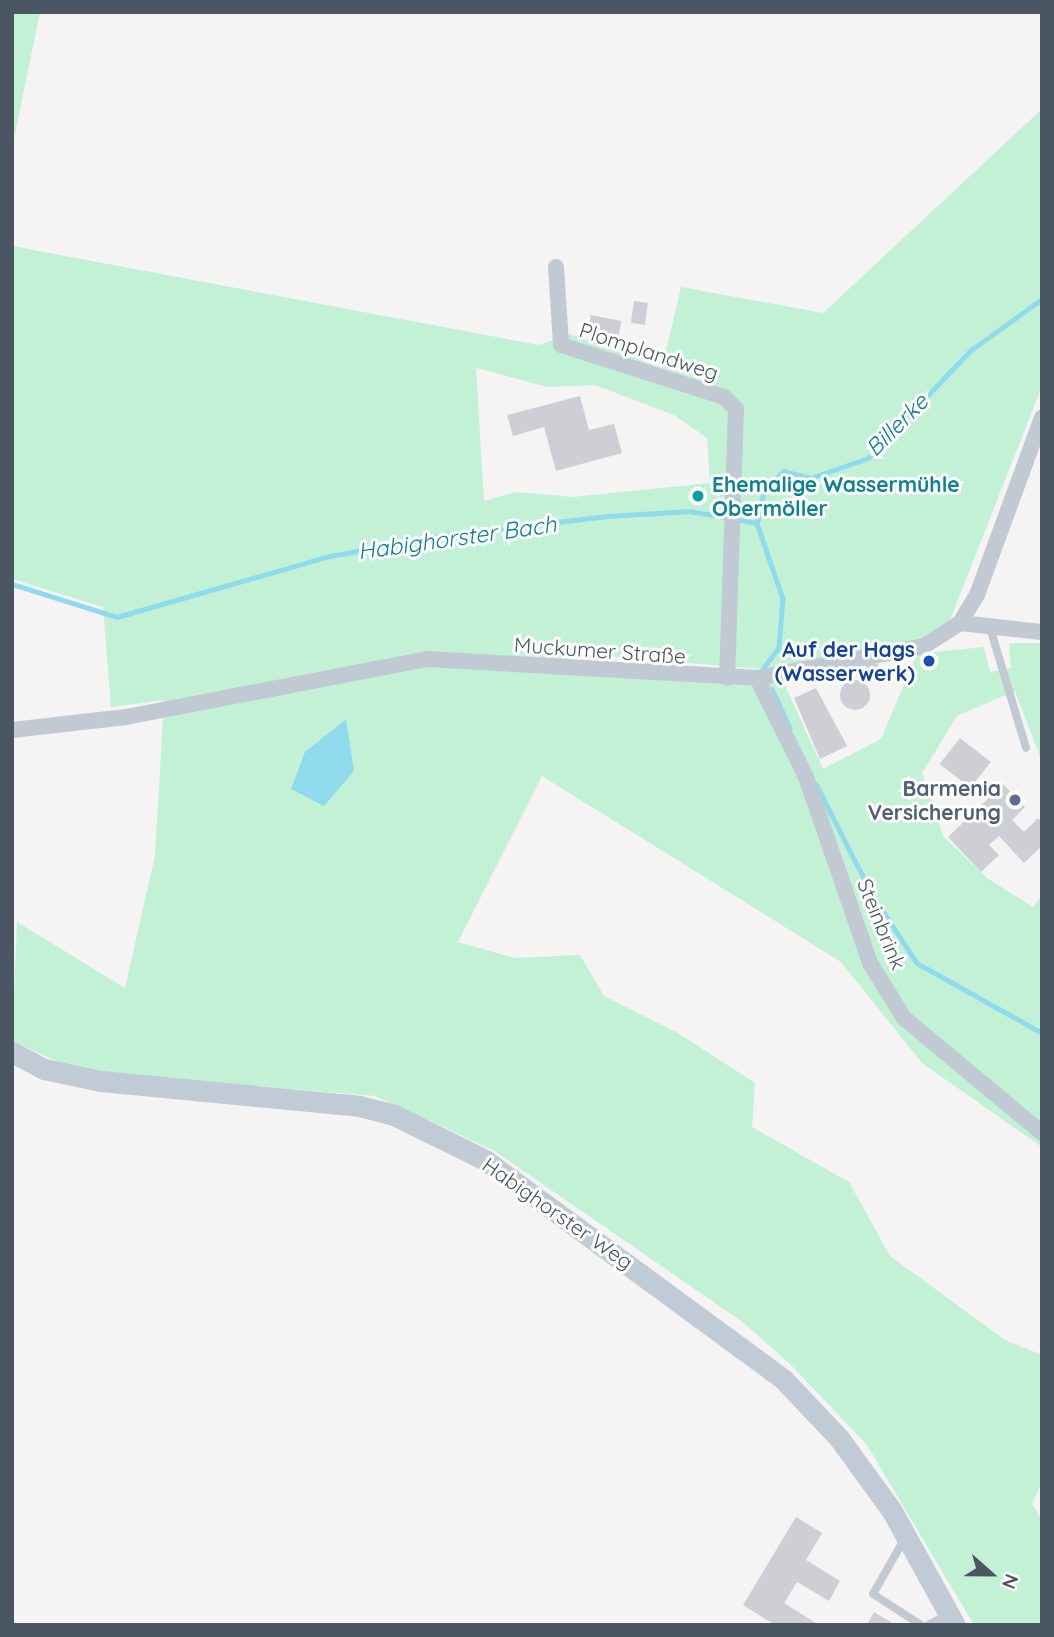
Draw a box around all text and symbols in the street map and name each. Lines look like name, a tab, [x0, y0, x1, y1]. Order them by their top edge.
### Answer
street label: Plomplandweg	[576, 317, 722, 385]
water label: Billerke	[860, 388, 934, 462]
place label: Ehemalige Wassermühle Obermöller	[712, 471, 960, 521]
marker: Ehemalige Wassermühle Obermöller	[690, 488, 706, 504]
water label: Habighorster Bach	[356, 510, 558, 566]
street label: Muckumer Straße	[513, 631, 687, 669]
place label: Auf der Hags (Wasserwerk)	[775, 636, 915, 686]
marker: Auf der Hags (Wasserwerk)	[921, 653, 937, 669]
place label: Barmenia Versicherung	[868, 775, 1001, 825]
marker: Barmenia Versicherung	[1007, 792, 1023, 808]
street label: Steinbrink	[852, 875, 912, 973]
street label: Habighorster Weg	[478, 1152, 638, 1274]
north arrow	[956, 1539, 1026, 1609]
text: N	[997, 1571, 1024, 1592]

